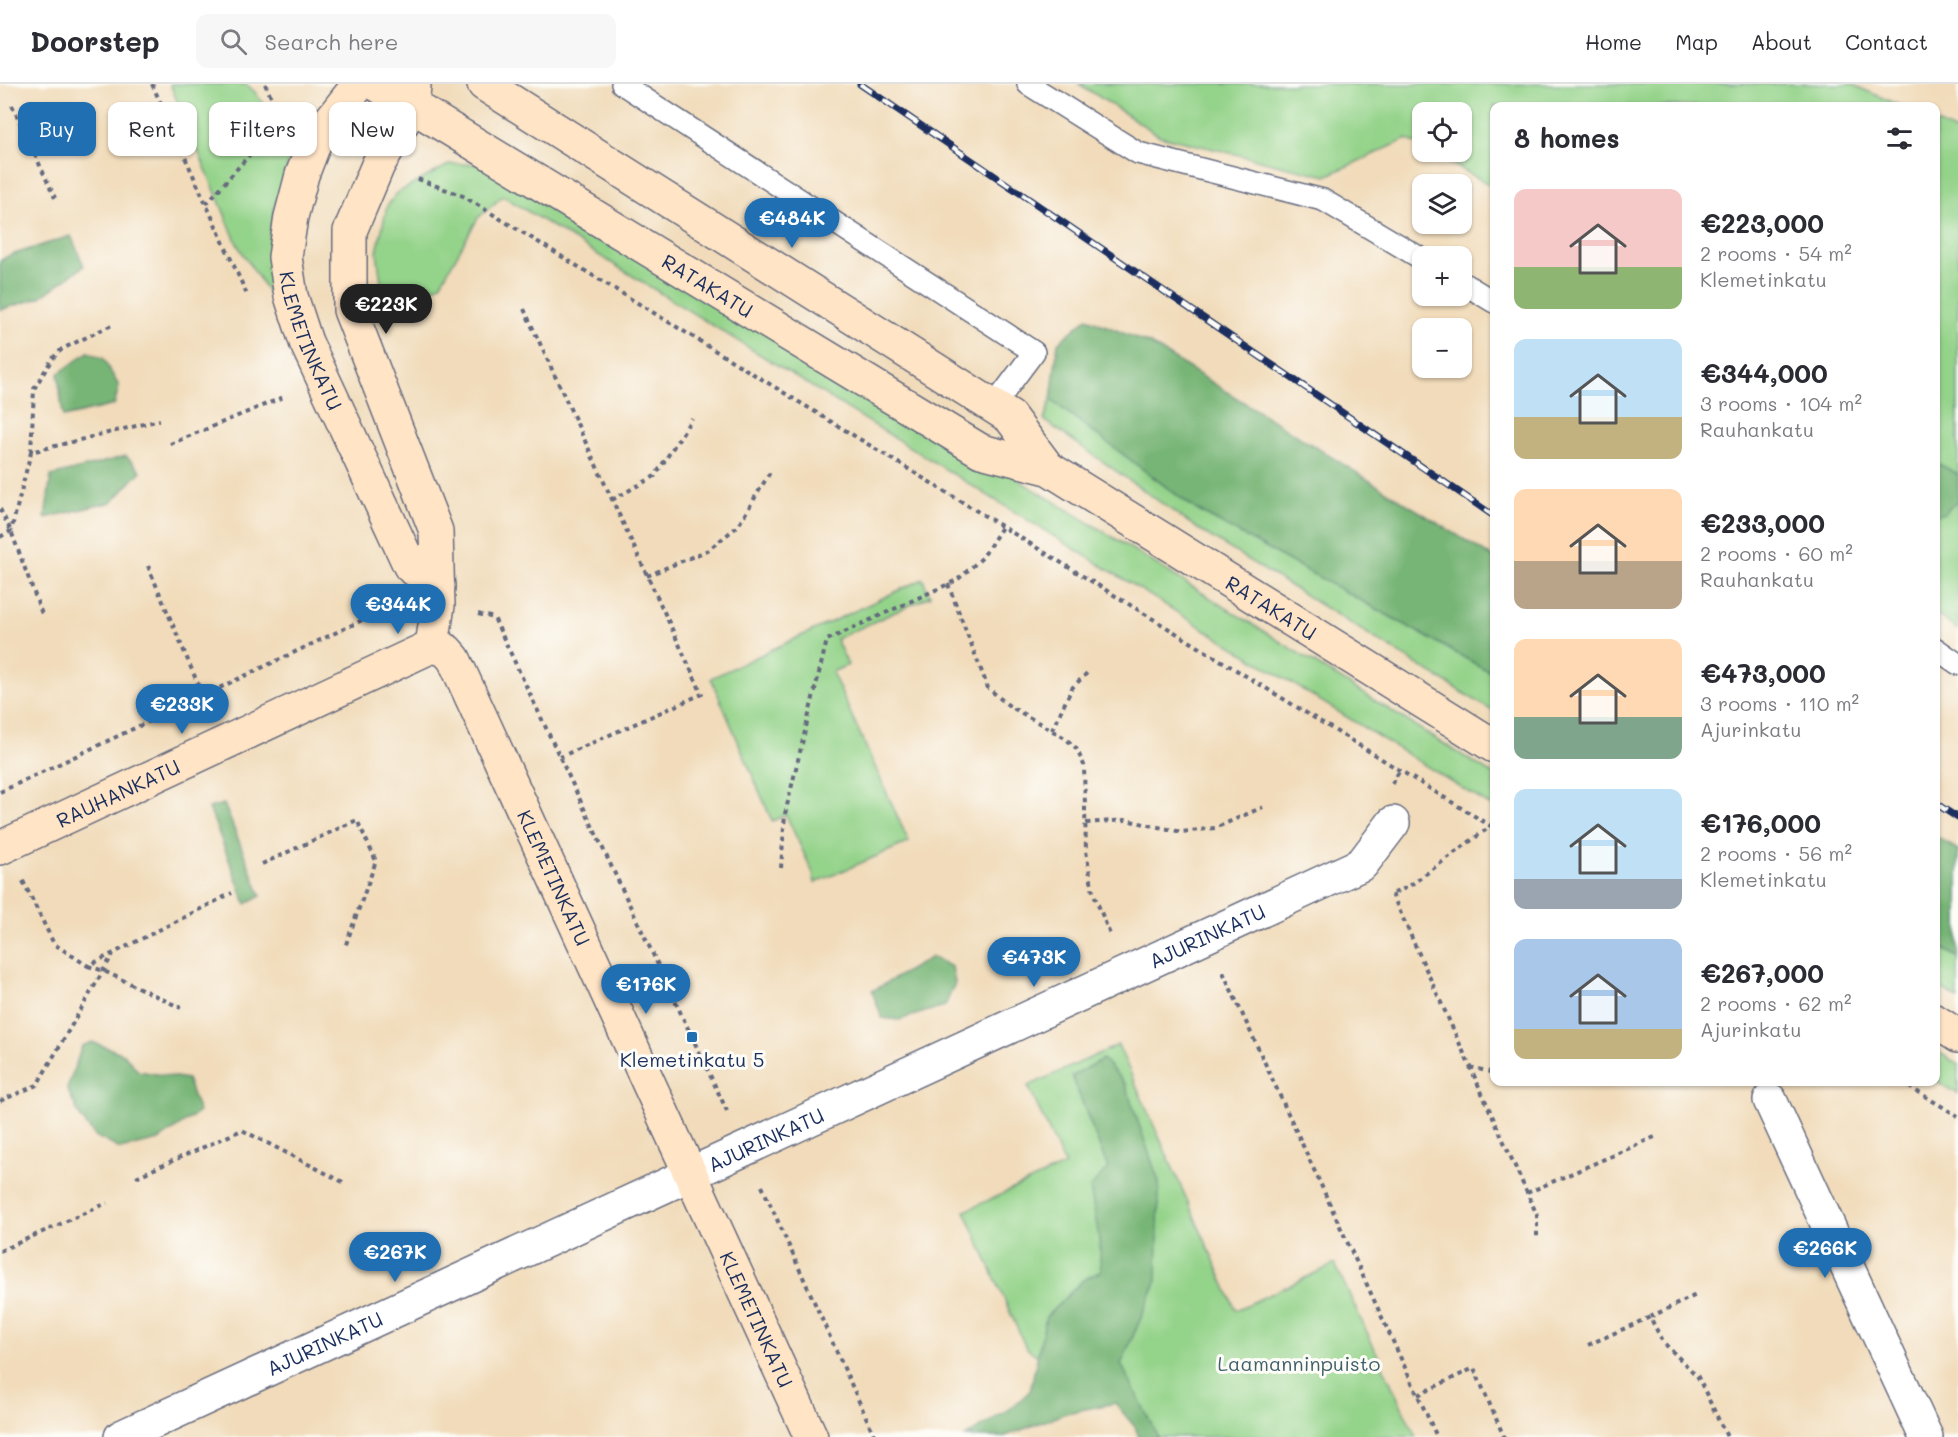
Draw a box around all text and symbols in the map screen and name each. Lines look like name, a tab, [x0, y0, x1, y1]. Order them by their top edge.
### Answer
search box	[196, 14, 616, 68]
text: Doorstep	[30, 23, 160, 59]
icon: search	[217, 25, 250, 58]
text: Search here	[265, 27, 398, 56]
text: Home	[1585, 28, 1642, 55]
text: Map	[1675, 28, 1718, 55]
text: About	[1751, 28, 1812, 55]
text: Contact	[1845, 28, 1928, 55]
chip: Buy	[18, 102, 96, 156]
chip: Rent	[108, 102, 197, 156]
chip: Filters	[209, 102, 317, 156]
chip: New	[329, 102, 416, 156]
map controls	[1412, 102, 1472, 378]
button: locate	[1412, 102, 1472, 162]
text: 8 homes	[1514, 121, 1620, 155]
icon: filters	[1883, 122, 1916, 155]
button: layers	[1412, 174, 1472, 234]
pin: €484K	[750, 198, 834, 249]
text: €484K	[758, 204, 826, 230]
text: €223,000	[1700, 206, 1824, 240]
icon: home	[1562, 213, 1634, 285]
text: 2 rooms · 54 m²	[1700, 240, 1852, 266]
button: +	[1412, 246, 1472, 306]
street label: RATAKATU	[657, 248, 758, 323]
text: Klemetinkatu	[1700, 266, 1827, 292]
street label: KLEMETINKATU	[274, 269, 349, 414]
pin: €223K	[344, 284, 428, 335]
text: €223K	[354, 290, 418, 316]
button: −	[1412, 318, 1472, 378]
text: €344,000	[1700, 356, 1828, 390]
icon: home	[1562, 363, 1634, 435]
text: 3 rooms · 104 m²	[1700, 390, 1862, 416]
text: Rauhankatu	[1700, 416, 1814, 442]
text: €233,000	[1700, 506, 1825, 540]
icon: home	[1562, 513, 1634, 585]
text: 2 rooms · 60 m²	[1700, 540, 1853, 566]
text: Rauhankatu	[1700, 566, 1814, 592]
street label: RATAKATU	[1221, 569, 1322, 645]
pin: €344K	[356, 584, 440, 635]
text: €344K	[365, 590, 431, 616]
text: €473,000	[1700, 656, 1826, 690]
icon: home	[1562, 663, 1634, 735]
pin: €233K	[140, 684, 224, 735]
text: €233K	[150, 690, 214, 716]
text: 3 rooms · 110 m²	[1700, 690, 1859, 716]
text: Ajurinkatu	[1700, 716, 1802, 742]
street label: RAUHANKATU	[52, 753, 184, 833]
street label: KLEMETINKATU	[512, 805, 597, 950]
text: €176,000	[1700, 806, 1821, 840]
icon: home	[1562, 813, 1634, 885]
text: 2 rooms · 56 m²	[1700, 840, 1852, 866]
text: Klemetinkatu	[1700, 866, 1827, 892]
street label: AJURINKATU	[1145, 898, 1269, 974]
pin: €473K	[992, 937, 1076, 988]
text: €473K	[1001, 943, 1067, 969]
text: €267,000	[1700, 956, 1824, 990]
icon: home	[1562, 963, 1634, 1035]
pin: €176K	[604, 964, 688, 1015]
text: €176K	[615, 970, 677, 996]
text: 2 rooms · 62 m²	[1700, 990, 1852, 1016]
text: Ajurinkatu	[1700, 1016, 1802, 1042]
marker: Klemetinkatu 5	[685, 1030, 699, 1044]
place label: Klemetinkatu 5	[620, 1046, 764, 1072]
street label: AJURINKATU	[703, 1101, 828, 1177]
pin: €266K	[1783, 1228, 1867, 1279]
pin: €267K	[353, 1232, 437, 1283]
text: €266K	[1793, 1234, 1857, 1260]
text: €267K	[363, 1238, 427, 1264]
street label: KLEMETINKATU	[715, 1247, 799, 1391]
street label: AJURINKATU	[262, 1305, 387, 1381]
park label: Laamanninpuisto	[1218, 1350, 1381, 1376]

